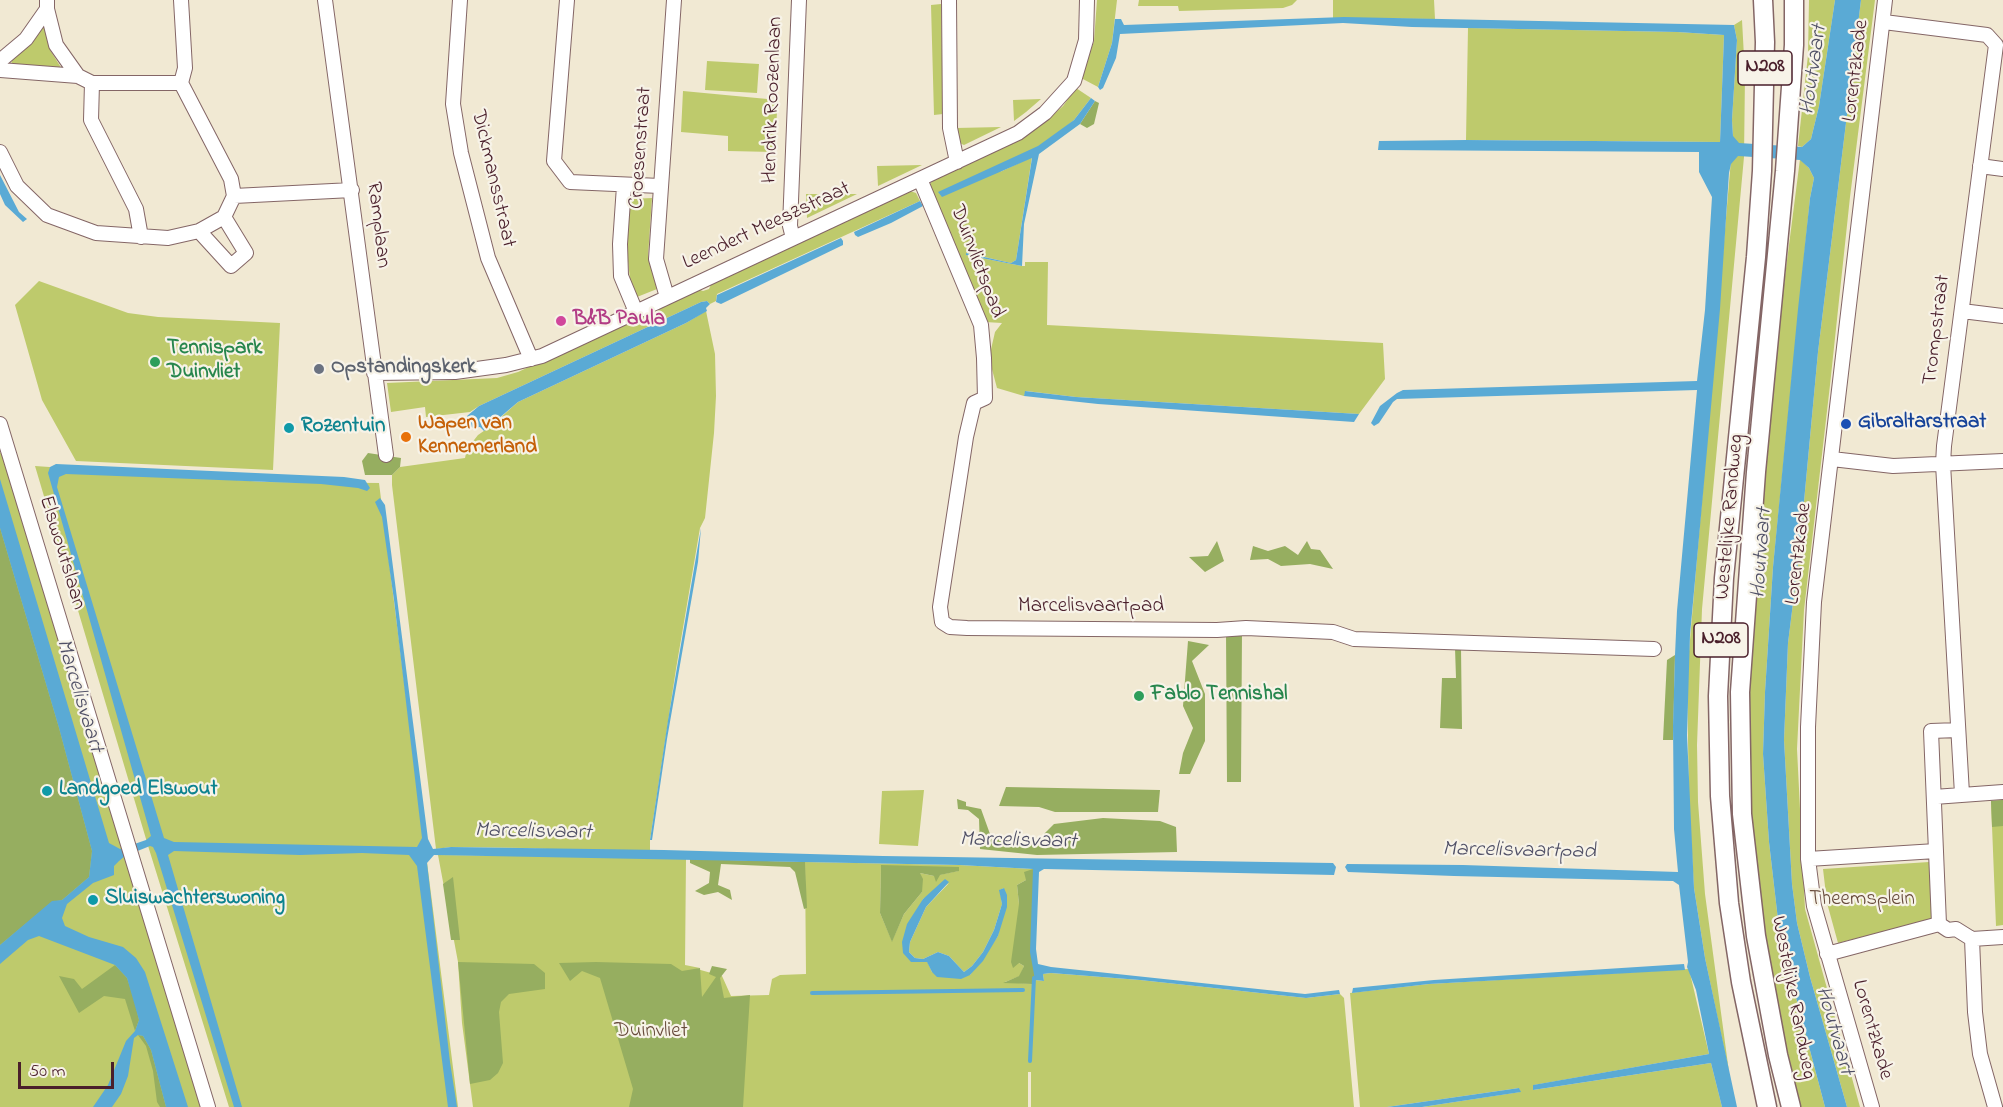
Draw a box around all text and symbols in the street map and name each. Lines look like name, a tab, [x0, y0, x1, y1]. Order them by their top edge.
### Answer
street label: Hendrik Roozenlaan	[758, 16, 790, 184]
street label: Lorentzkade	[1838, 19, 1876, 123]
water label: Houtvaart	[1796, 23, 1834, 117]
road number: N208	[1738, 51, 1792, 85]
street label: Croesenstraat	[625, 86, 659, 210]
street label: Dickmansstraat	[464, 108, 520, 250]
street label: Leendert Meeszstraat	[679, 177, 855, 277]
street label: Ramplaan	[359, 180, 395, 270]
street label: Duinvlietspad	[943, 202, 1009, 322]
street label: Trompstraat	[1919, 273, 1957, 387]
place label: B&B Paula	[573, 308, 665, 334]
marker: B&B Paula	[554, 314, 568, 328]
place label: Tennispark Duinvliet	[167, 337, 262, 387]
marker: Tennispark Duinvliet	[148, 355, 162, 369]
place label: Opstandingskerk	[331, 356, 476, 382]
marker: Opstandingskerk	[312, 362, 326, 376]
place label: Gibraltarstraat	[1858, 411, 1986, 437]
place label: Wapen van Kennemerland	[418, 412, 537, 462]
place label: Rozentuin	[301, 415, 385, 441]
marker: Gibraltarstraat	[1839, 417, 1853, 431]
marker: Rozentuin	[282, 421, 296, 435]
marker: Wapen van Kennemerland	[399, 430, 413, 444]
street label: Westelijke Randweg	[1711, 433, 1751, 601]
street label: Elswoutslaan	[32, 493, 90, 613]
street label: Lorentzkade	[1781, 502, 1819, 606]
water label: Houtvaart	[1747, 507, 1779, 599]
street label: Marcelisvaartpad	[1018, 595, 1164, 621]
road number: N208	[1694, 623, 1748, 657]
water label: Marcelisvaart	[48, 636, 108, 756]
place label: Fablo Tennishal	[1151, 683, 1288, 709]
marker: Fablo Tennishal	[1132, 689, 1146, 703]
place label: Landgoed Elswout	[59, 778, 218, 804]
marker: Landgoed Elswout	[40, 784, 54, 798]
water label: Marcelisvaart	[474, 819, 592, 847]
water label: Marcelisvaart	[959, 828, 1077, 856]
water label: Marcelisvaartpad	[1442, 837, 1596, 867]
place label: Sluiswachterswoning	[105, 887, 285, 913]
park label: Theemsplein	[1809, 888, 1915, 914]
marker: Sluiswachterswoning	[86, 893, 100, 907]
street label: Westelijke Randweg	[1764, 914, 1820, 1082]
street label: Lorentzkade	[1845, 977, 1897, 1083]
water label: Houtvaart	[1808, 984, 1858, 1078]
park label: Duinvliet	[614, 1020, 688, 1046]
scale bar	[21, 1050, 117, 1088]
text: 50 m	[29, 1059, 66, 1085]

